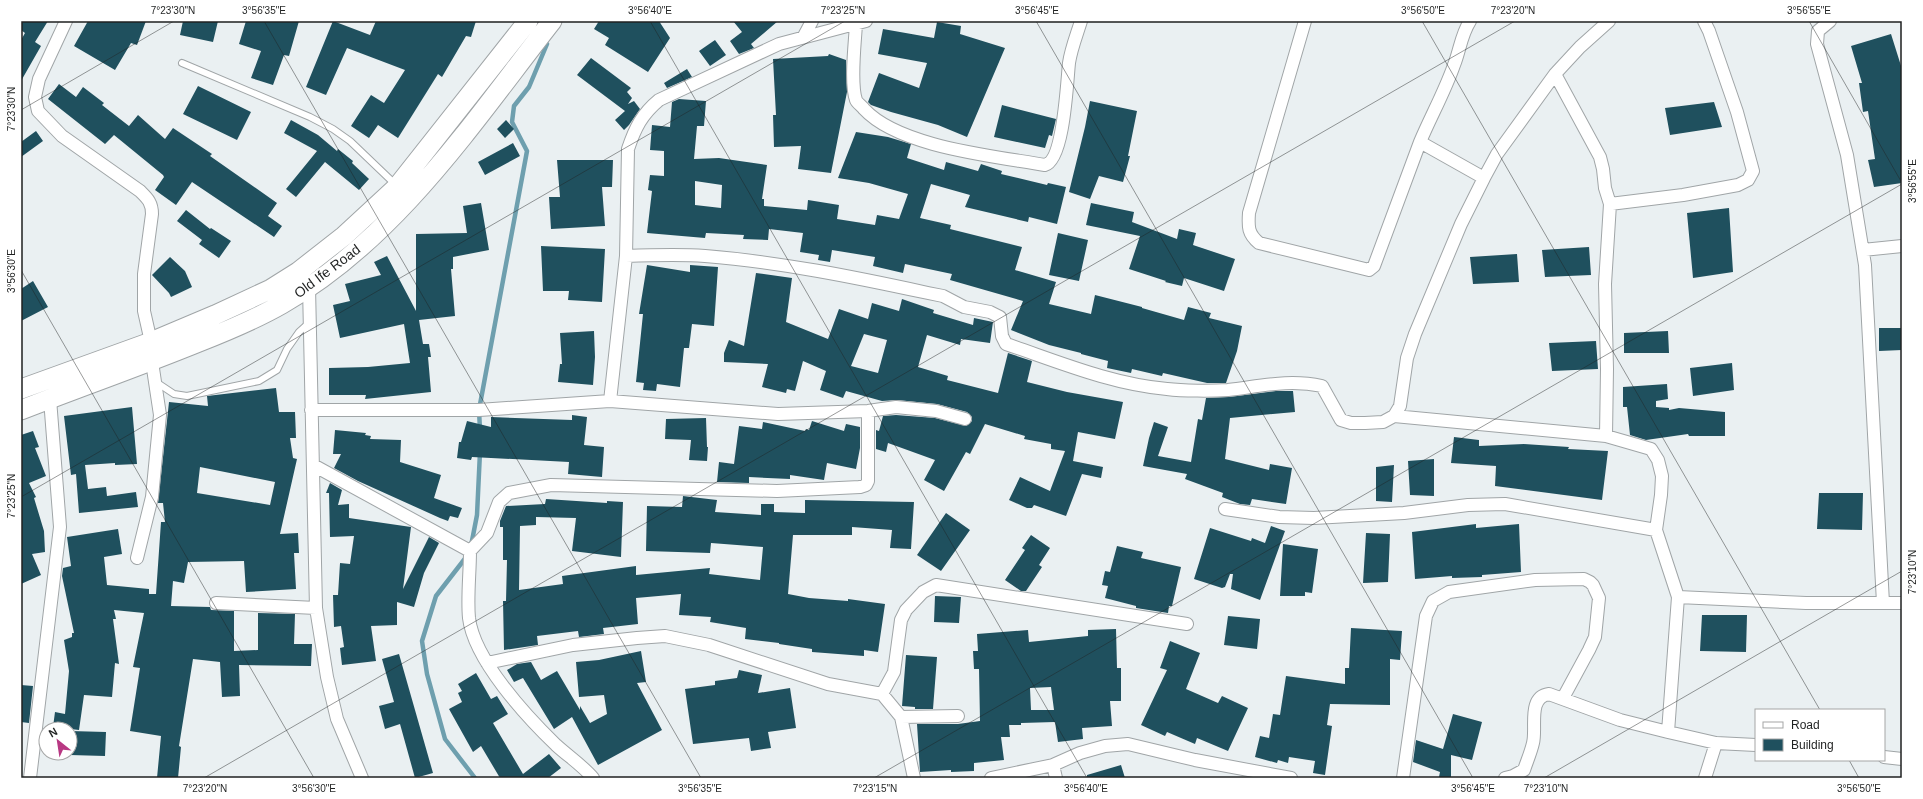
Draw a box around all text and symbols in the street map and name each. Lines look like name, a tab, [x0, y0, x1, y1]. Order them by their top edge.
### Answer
text: 7°23'30"N	[151, 5, 195, 16]
text: 3°56'35"E	[242, 5, 286, 16]
text: 3°56'40"E	[628, 5, 672, 16]
text: 7°23'25"N	[821, 5, 865, 16]
text: 3°56'45"E	[1015, 5, 1059, 16]
text: 3°56'50"E	[1401, 5, 1445, 16]
text: 7°23'20"N	[1491, 5, 1535, 16]
text: 3°56'55"E	[1787, 5, 1831, 16]
text: 7°23'30"N	[6, 87, 17, 131]
text: 3°56'55"E	[1907, 159, 1918, 203]
street label: Old Ife Road	[291, 241, 363, 301]
text: 3°56'30"E	[6, 249, 17, 293]
text: 7°23'25"N	[6, 474, 17, 518]
text: 7°23'10"N	[1907, 550, 1918, 594]
legend	[1755, 709, 1885, 761]
text: Road	[1791, 718, 1820, 732]
north arrow	[38, 721, 78, 761]
text: N	[47, 725, 59, 740]
text: Building	[1791, 738, 1834, 752]
text: 7°23'20"N	[183, 783, 227, 794]
text: 3°56'30"E	[292, 783, 336, 794]
text: 3°56'35"E	[678, 783, 722, 794]
text: 7°23'15"N	[853, 783, 897, 794]
text: 3°56'40"E	[1064, 783, 1108, 794]
text: 3°56'45"E	[1451, 783, 1495, 794]
text: 7°23'10"N	[1524, 783, 1568, 794]
text: 3°56'50"E	[1837, 783, 1881, 794]

